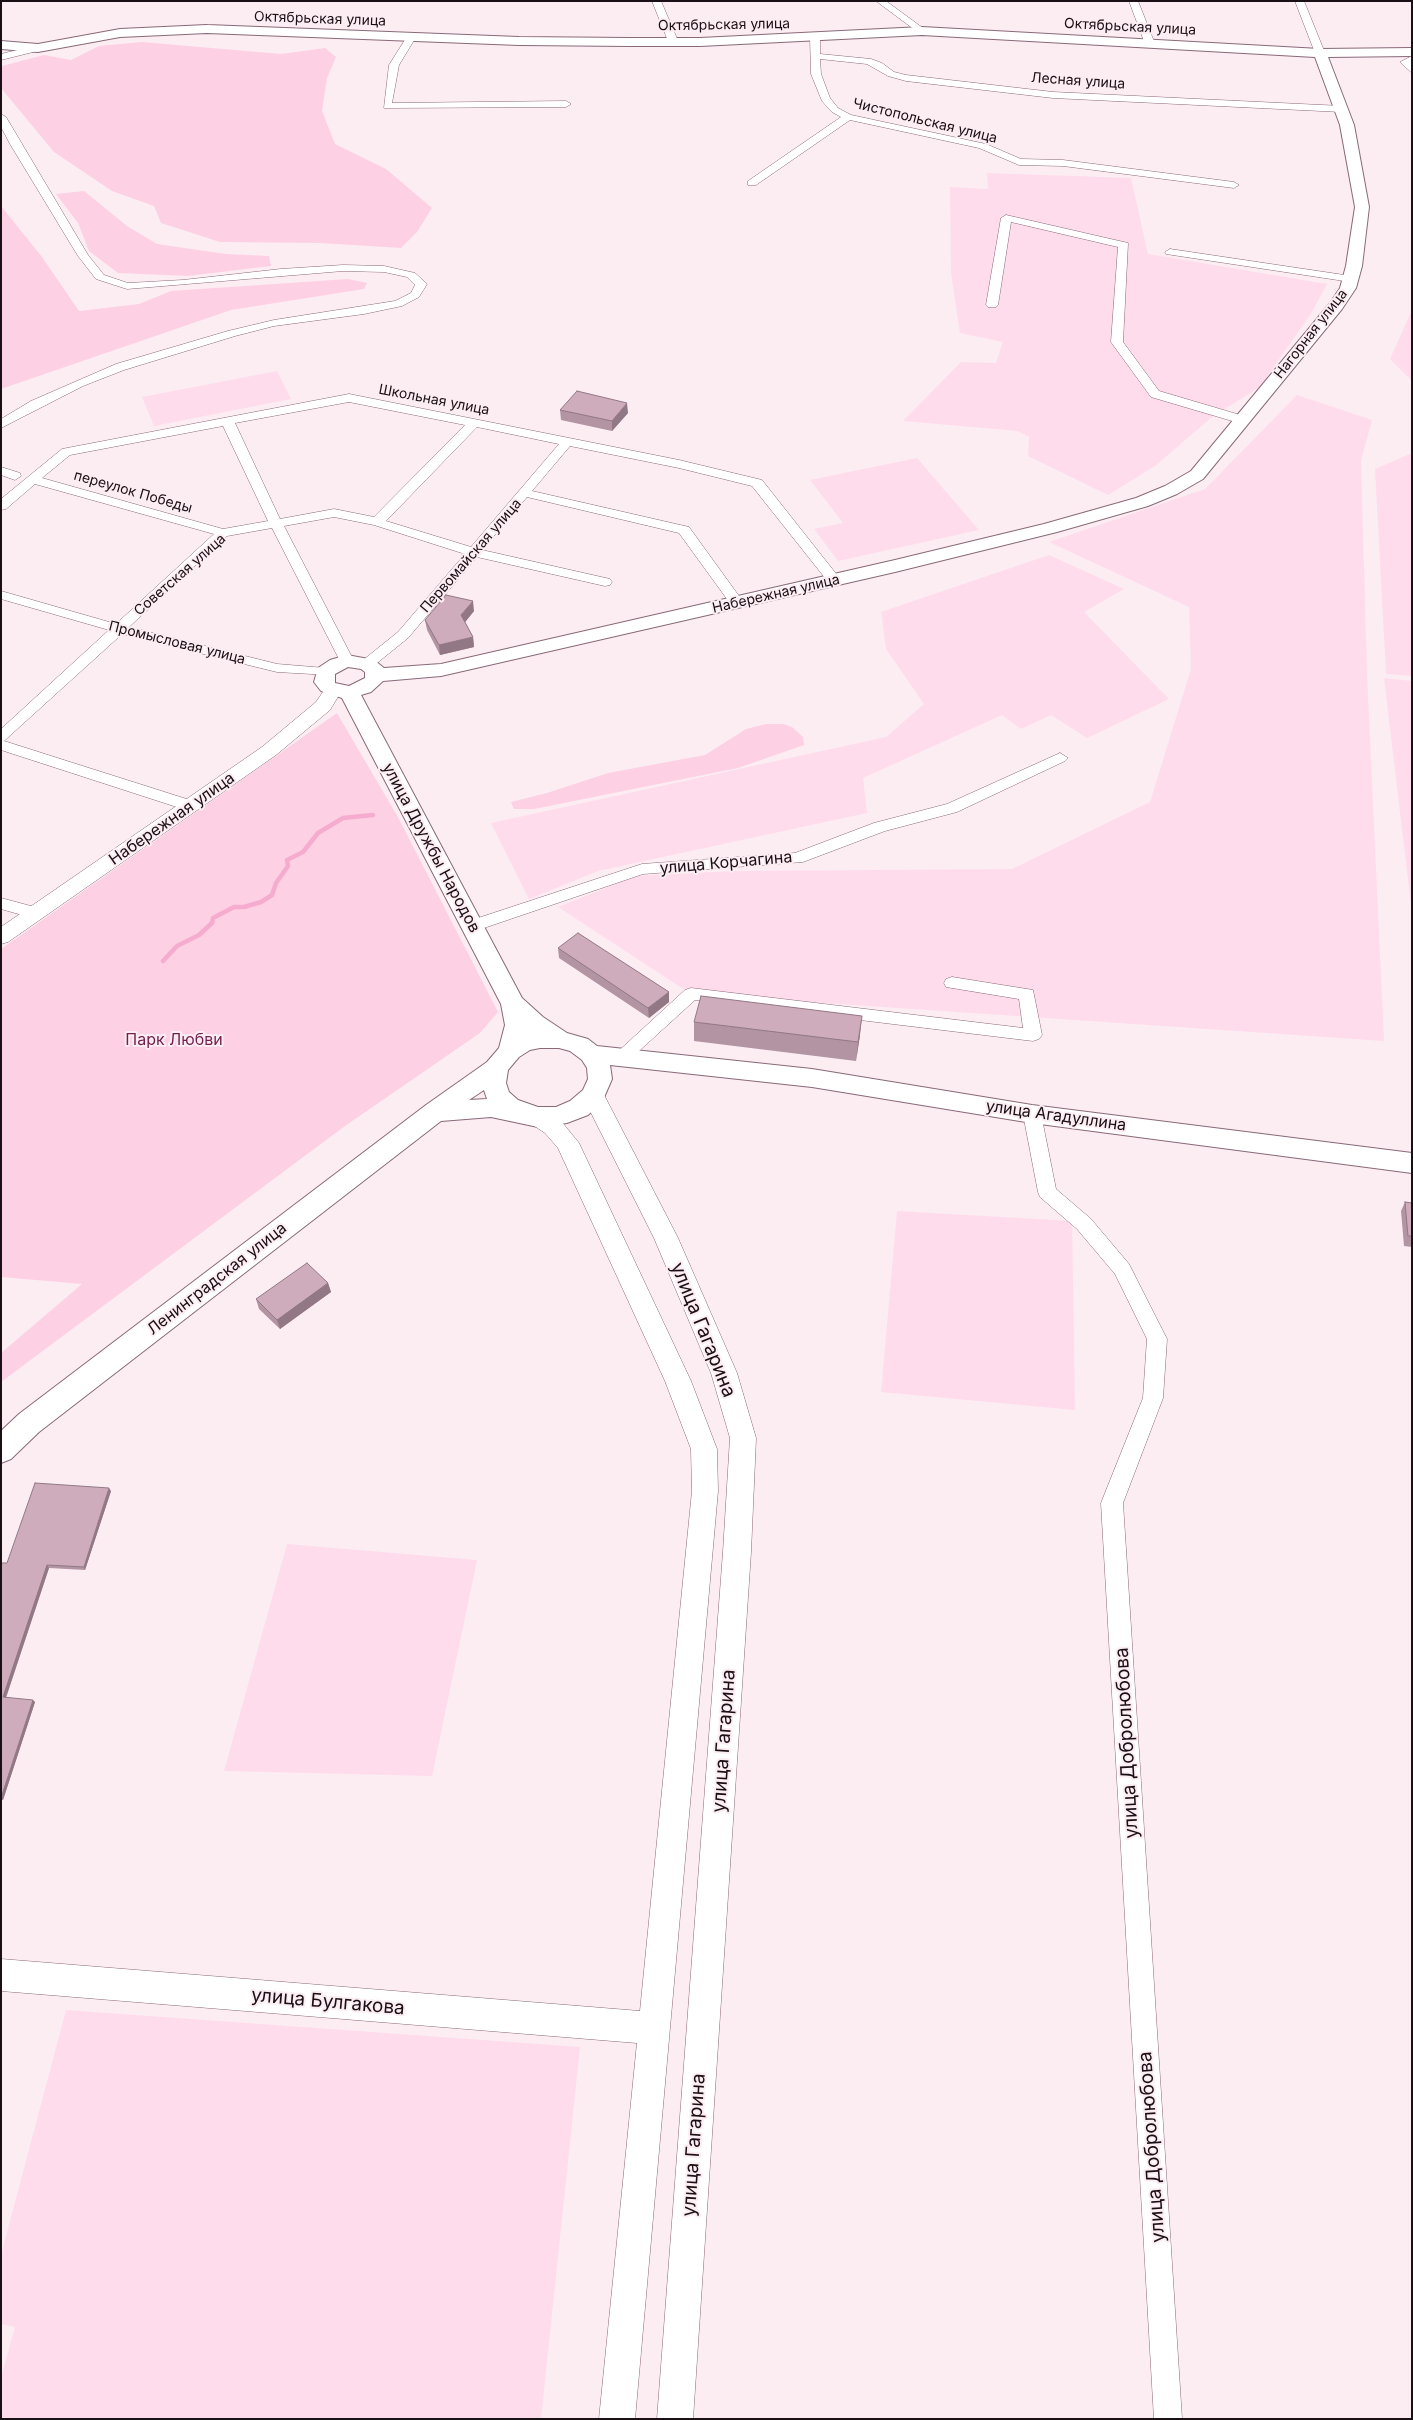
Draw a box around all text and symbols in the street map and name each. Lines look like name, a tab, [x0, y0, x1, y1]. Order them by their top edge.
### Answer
street label: Октябрьская улица	[254, 8, 386, 30]
street label: Октябрьская улица	[658, 15, 790, 35]
street label: Октябрьская улица	[1064, 15, 1196, 39]
street label: Лесная улица	[1030, 69, 1126, 93]
street label: Чистопольская улица	[851, 95, 999, 147]
street label: Нагорная улица	[1271, 286, 1351, 382]
street label: Школьная улица	[377, 381, 491, 419]
street label: переулок Победы	[72, 467, 194, 517]
street label: Первомайская улица	[417, 496, 525, 616]
street label: Советская улица	[131, 531, 229, 619]
street label: Набережная улица	[711, 571, 841, 617]
street label: Промысловая улица	[107, 618, 247, 668]
street label: улица Дружбы Народов	[378, 760, 484, 936]
street label: Набережная улица	[106, 768, 238, 870]
street label: улица Корчагина	[659, 848, 793, 878]
park label: Парк Любви	[125, 1030, 223, 1050]
street label: улица Агадуллина	[985, 1097, 1127, 1135]
street label: Ленинградская улица	[144, 1219, 290, 1339]
street label: улица Гагарина	[666, 1259, 740, 1401]
street label: улица Добролюбова	[1111, 1647, 1143, 1839]
street label: улица Гагарина	[708, 1669, 740, 1813]
street label: улица Булгакова	[250, 1984, 406, 2020]
street label: улица Добролюбова	[1134, 2051, 1170, 2243]
street label: улица Гагарина	[678, 2073, 710, 2217]

